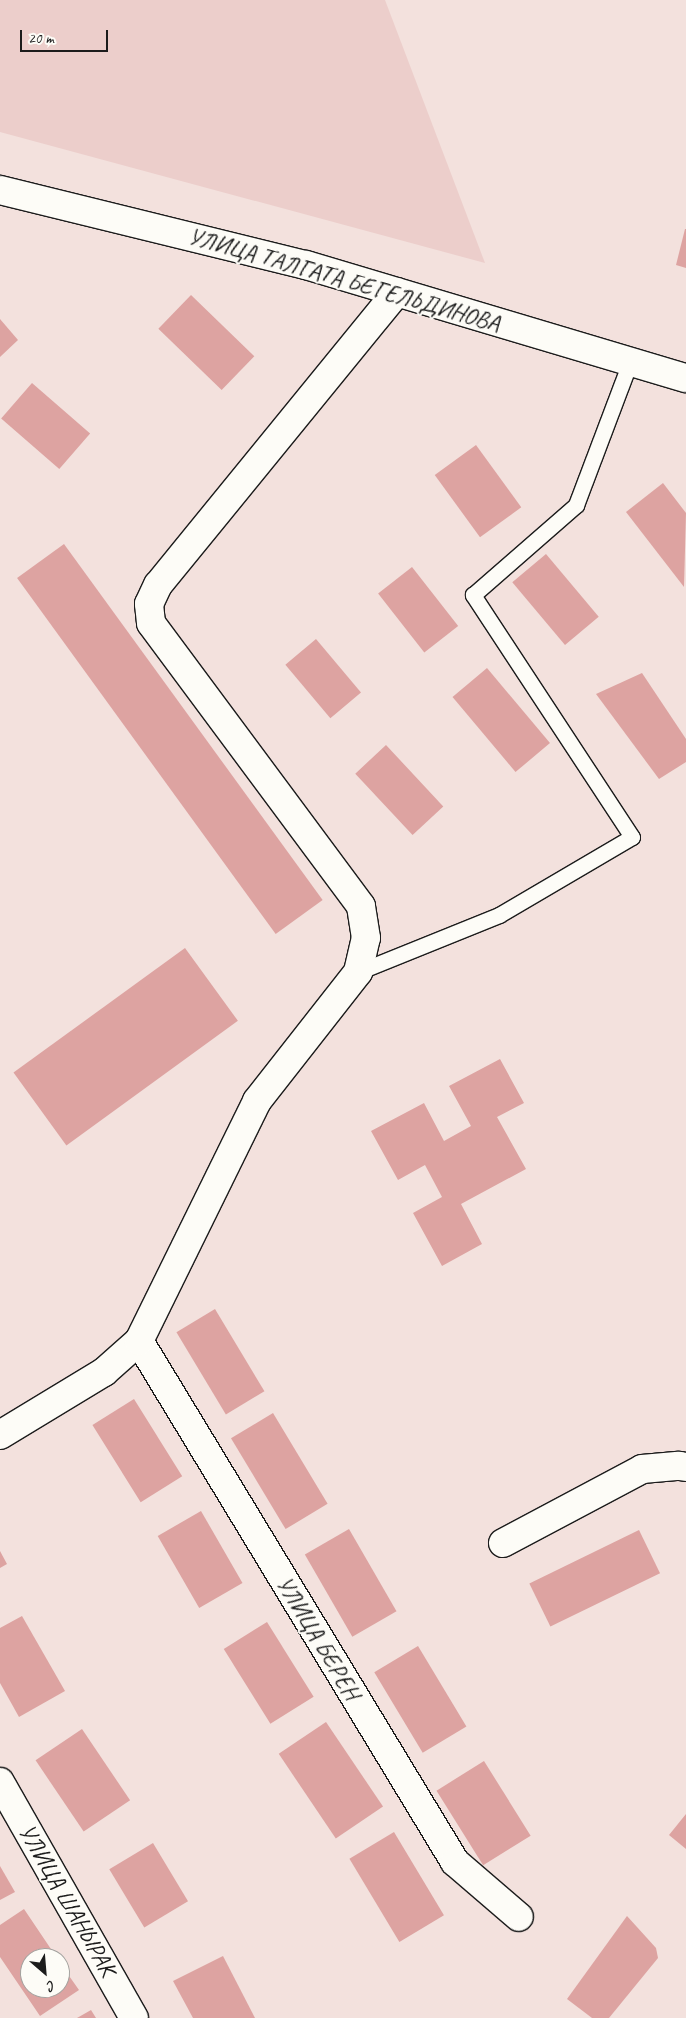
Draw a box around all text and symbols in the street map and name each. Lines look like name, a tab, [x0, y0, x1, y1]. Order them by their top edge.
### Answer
scale bar	[22, 20, 110, 52]
text: 20 m	[28, 29, 54, 48]
street label: УЛИЦА ТАЛГАТА БЕГЕЛЬДИНОВА	[186, 222, 502, 338]
street label: УЛИЦА БЕРЕН	[270, 1571, 366, 1705]
street label: УЛИЦА ШАНЫРАК	[12, 1819, 122, 1981]
north arrow	[20, 1948, 70, 1998]
text: С	[45, 1977, 59, 1995]

